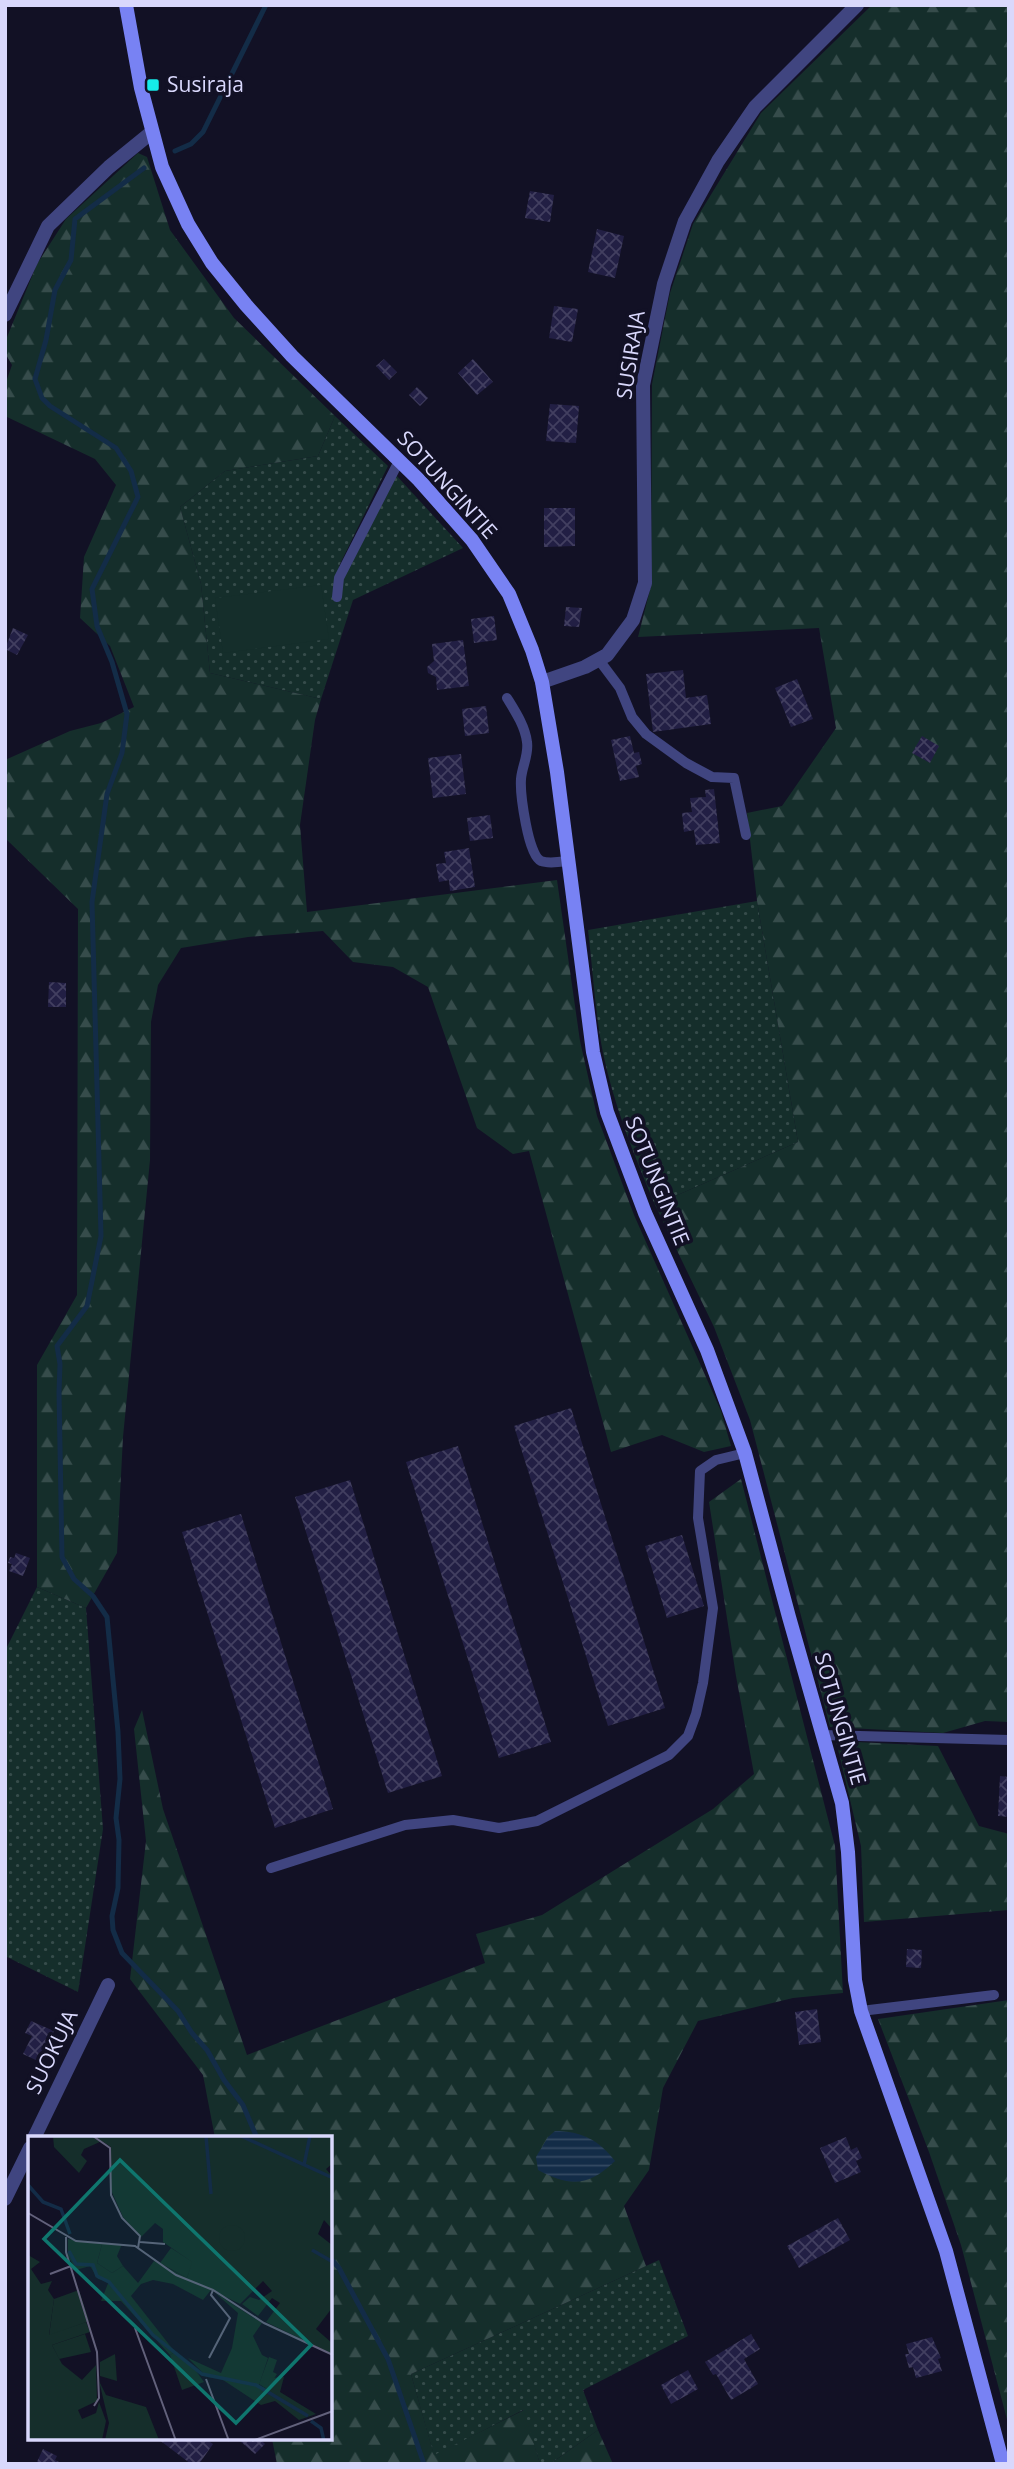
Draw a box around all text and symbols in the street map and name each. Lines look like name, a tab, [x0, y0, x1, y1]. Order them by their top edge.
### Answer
place label: Susiraja	[167, 70, 244, 98]
marker: Susiraja	[145, 77, 161, 93]
street label: SUSIRAJA	[609, 308, 651, 401]
street label: SOTUNGINTIE	[392, 424, 504, 544]
street label: SOTUNGINTIE	[619, 1112, 696, 1249]
street label: SOTUNGINTIE	[809, 1649, 873, 1788]
street label: SUOKUJA	[19, 2004, 84, 2098]
inset map	[28, 2136, 332, 2441]

